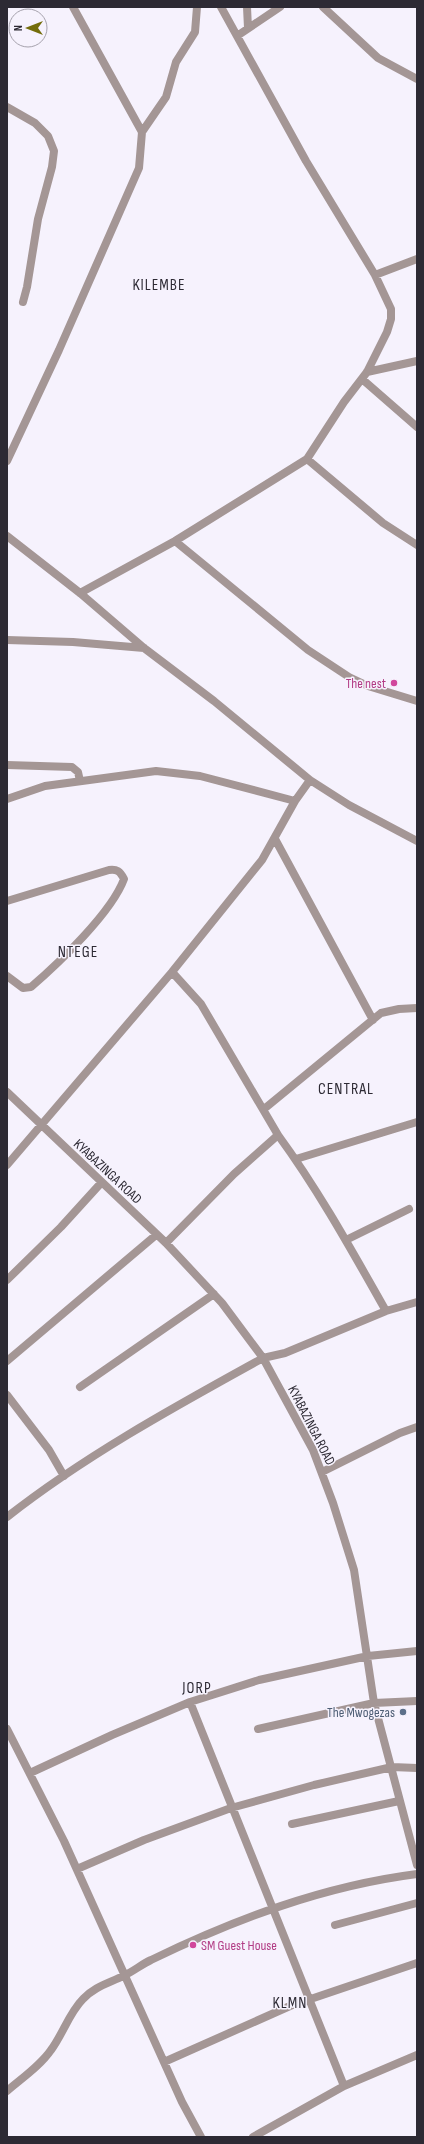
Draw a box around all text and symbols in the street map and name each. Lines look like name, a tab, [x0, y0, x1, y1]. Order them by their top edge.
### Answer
north arrow	[8, 8, 48, 48]
text: N	[12, 25, 25, 31]
district label: KILEMBE	[132, 276, 186, 295]
place label: The nest	[346, 675, 386, 692]
marker: The nest	[389, 678, 399, 688]
district label: NTEGE	[58, 943, 98, 962]
district label: CENTRAL	[318, 1080, 374, 1099]
street label: KYABAZINGA ROAD	[70, 1135, 145, 1207]
street label: KYABAZINGA ROAD	[284, 1383, 339, 1468]
district label: JORP	[181, 1679, 212, 1698]
place label: The Mwogezas	[327, 1704, 395, 1721]
marker: The Mwogezas	[398, 1707, 408, 1717]
place label: SM Guest House	[201, 1937, 277, 1954]
marker: SM Guest House	[188, 1940, 198, 1950]
district label: KLMN	[273, 1994, 307, 2013]

